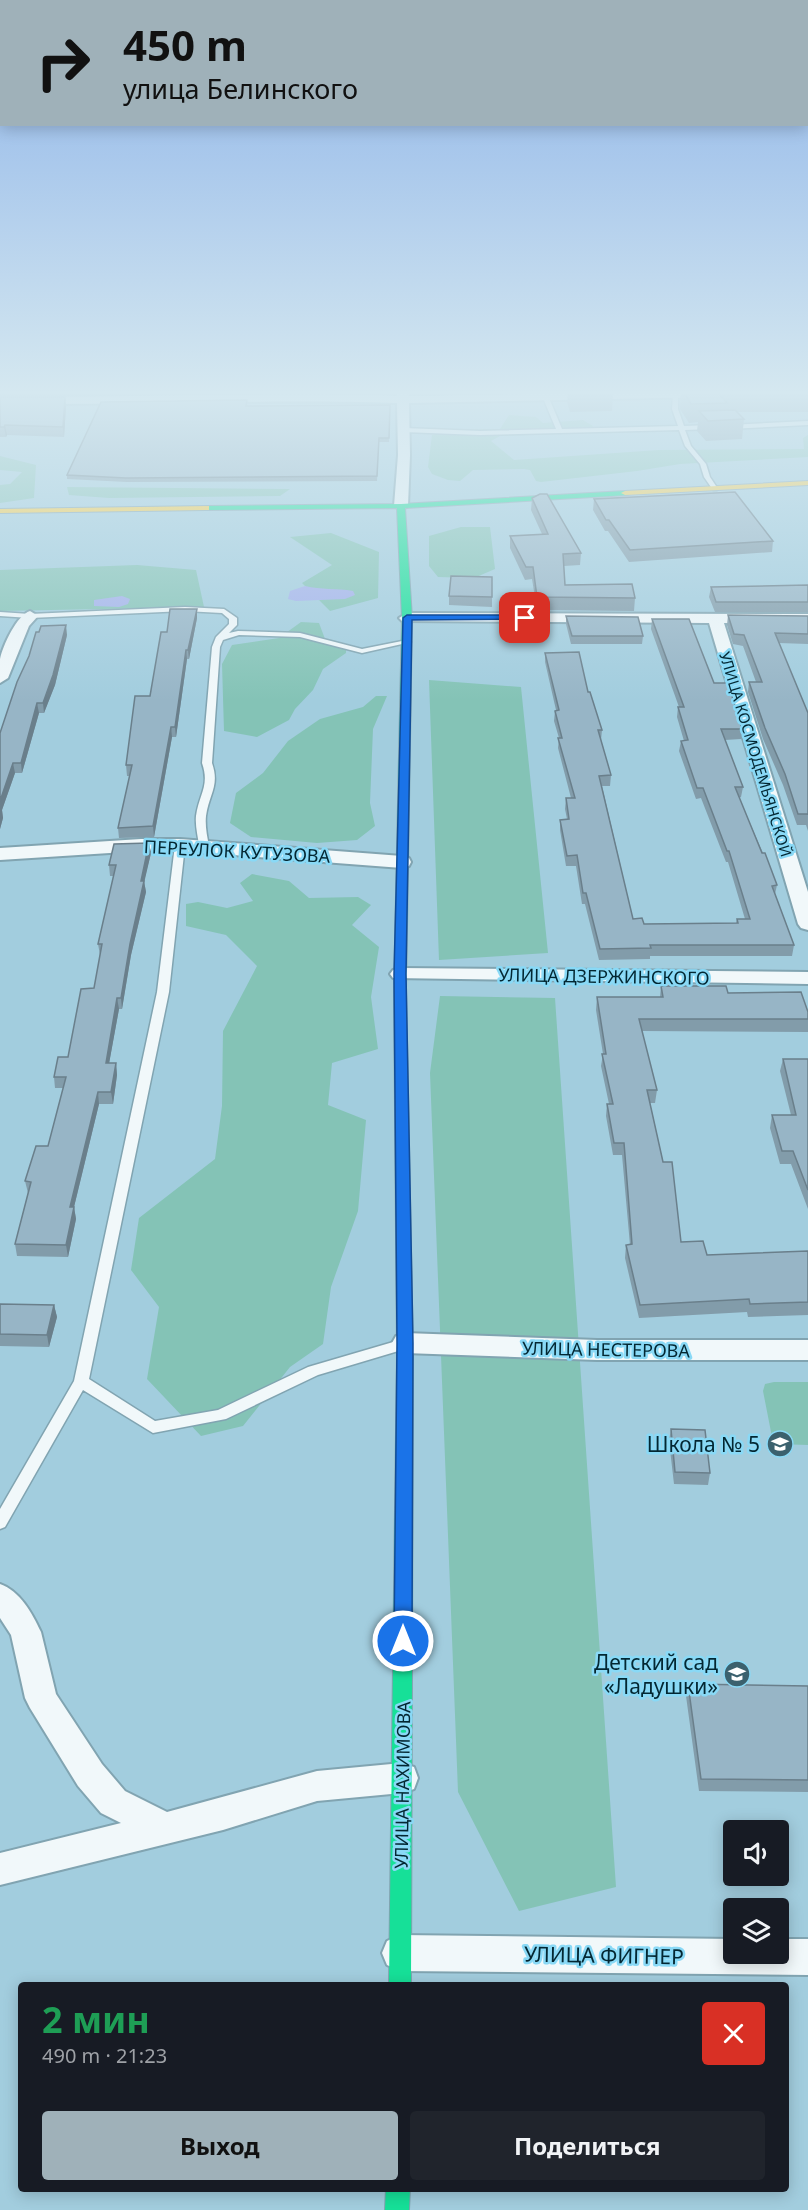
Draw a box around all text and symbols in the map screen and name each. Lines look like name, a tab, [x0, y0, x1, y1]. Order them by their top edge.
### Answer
text: 450 m	[123, 16, 247, 73]
icon: right	[24, 24, 102, 102]
text: улица Белинского	[123, 70, 358, 107]
pin	[499, 592, 550, 643]
icon: arrive	[508, 601, 541, 634]
street label: УЛИЦА КОСМОДЕМЬЯНСКОЙ	[715, 649, 797, 859]
street label: ПЕРЕУЛОК КУТУЗОВА	[143, 834, 331, 868]
street label: УЛИЦА ДЗЕРЖИНСКОГО	[498, 962, 710, 990]
street label: УЛИЦА НЕСТЕРОВА	[522, 1336, 691, 1362]
school or university icon: Школа № 5	[765, 1429, 795, 1459]
place label: Школа № 5	[647, 1430, 760, 1458]
position arrow	[371, 1609, 435, 1673]
place label: Детский сад «Ладушки»	[594, 1648, 718, 1700]
school or university icon: Детский сад «Ладушки»	[722, 1659, 752, 1689]
street label: УЛИЦА НАХИМОВА	[389, 1701, 415, 1869]
map controls	[723, 1820, 789, 1964]
button: sound	[723, 1820, 789, 1886]
button: layers	[723, 1898, 789, 1964]
street label: УЛИЦА ФИГНЕР	[524, 1940, 684, 1970]
text: 2 мин	[42, 1995, 150, 2044]
button: close	[702, 2002, 765, 2065]
text: 490 m · 21:23	[42, 2042, 167, 2069]
button: Выход	[42, 2111, 398, 2180]
button: Поделиться	[410, 2111, 765, 2180]

